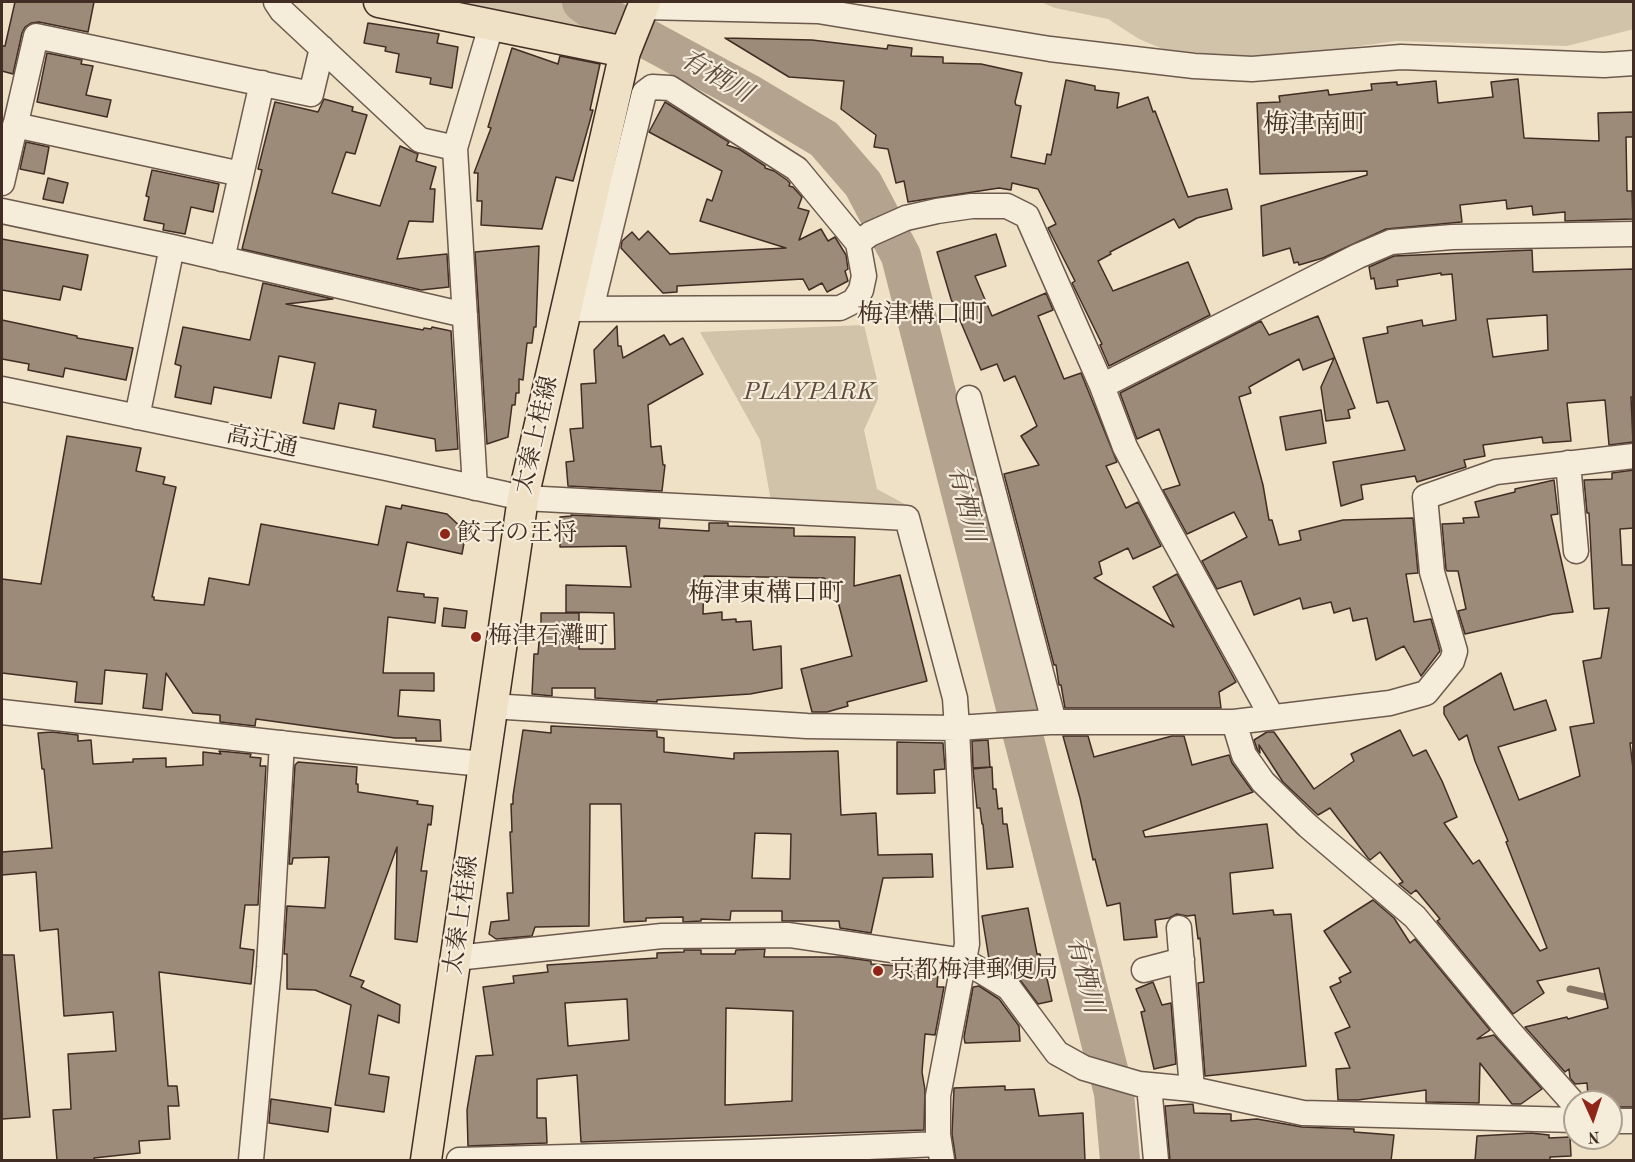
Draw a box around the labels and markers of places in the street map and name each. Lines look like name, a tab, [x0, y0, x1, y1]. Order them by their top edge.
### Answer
place label: 餃子の王将	[457, 520, 577, 548]
marker: 餃子の王将	[438, 527, 452, 541]
place label: 梅津石灘町	[488, 623, 608, 651]
marker: 梅津石灘町	[469, 630, 483, 644]
place label: 京都梅津郵便局	[890, 957, 1058, 985]
marker: 京都梅津郵便局	[871, 964, 885, 978]

